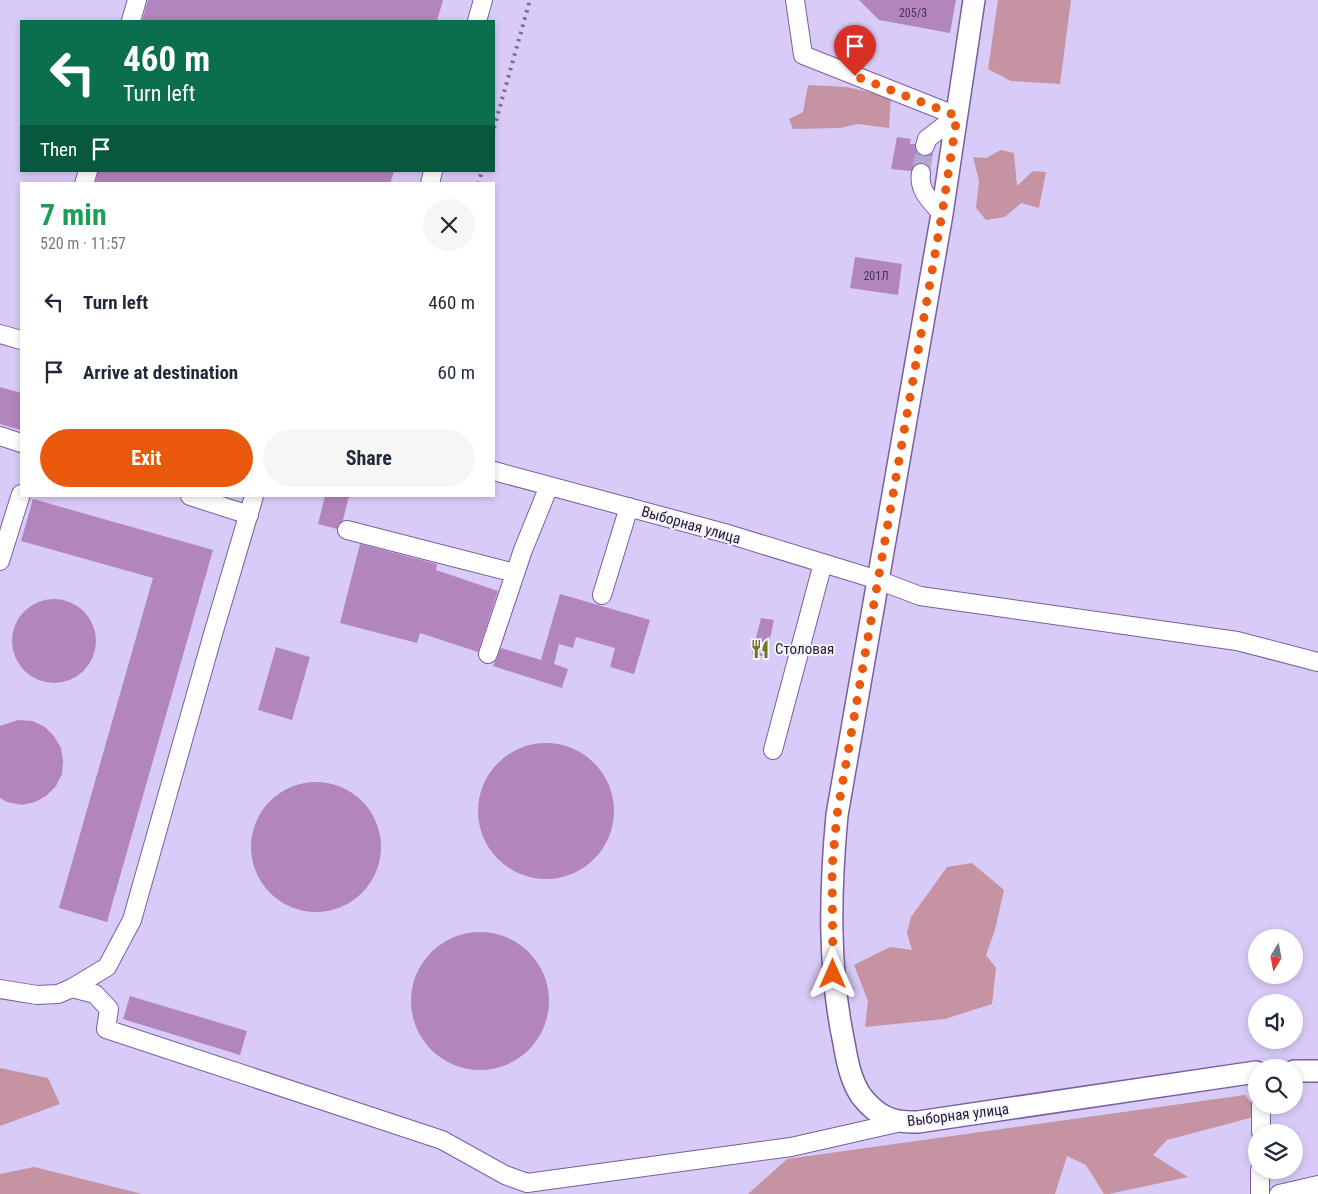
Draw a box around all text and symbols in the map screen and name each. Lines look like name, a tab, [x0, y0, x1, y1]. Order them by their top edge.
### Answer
house number: 205/3	[899, 6, 927, 20]
pin	[834, 25, 876, 76]
icon: arrive	[841, 32, 869, 60]
text: 460 m	[123, 39, 210, 80]
icon: left	[40, 40, 105, 105]
text: Turn left	[123, 81, 195, 106]
icon: arrive	[87, 135, 115, 163]
text: Then	[40, 138, 77, 161]
text: 7 min	[40, 197, 107, 232]
button: close	[423, 199, 475, 251]
text: 520 m · 11:57	[40, 234, 126, 253]
house number: 201Л	[863, 269, 889, 283]
icon: left	[40, 288, 68, 316]
text: Turn left	[83, 291, 148, 314]
text: 460 m	[428, 291, 475, 314]
icon: arrive	[40, 358, 68, 386]
text: Arrive at destination	[83, 361, 238, 384]
text: 60 m	[438, 361, 475, 384]
button: Exit	[40, 429, 253, 487]
button: Share	[263, 429, 475, 487]
street label: Выборная улица	[639, 502, 743, 548]
restaurant icon: Столовая	[749, 638, 771, 660]
place label: Столовая	[775, 640, 834, 658]
north arrow	[1248, 929, 1302, 984]
map controls	[1248, 929, 1303, 1179]
position arrow	[806, 947, 858, 999]
button: sound	[1248, 994, 1303, 1049]
button: search	[1248, 1059, 1303, 1114]
street label: Выборная улица	[906, 1100, 1010, 1130]
button: layers	[1248, 1124, 1303, 1179]

